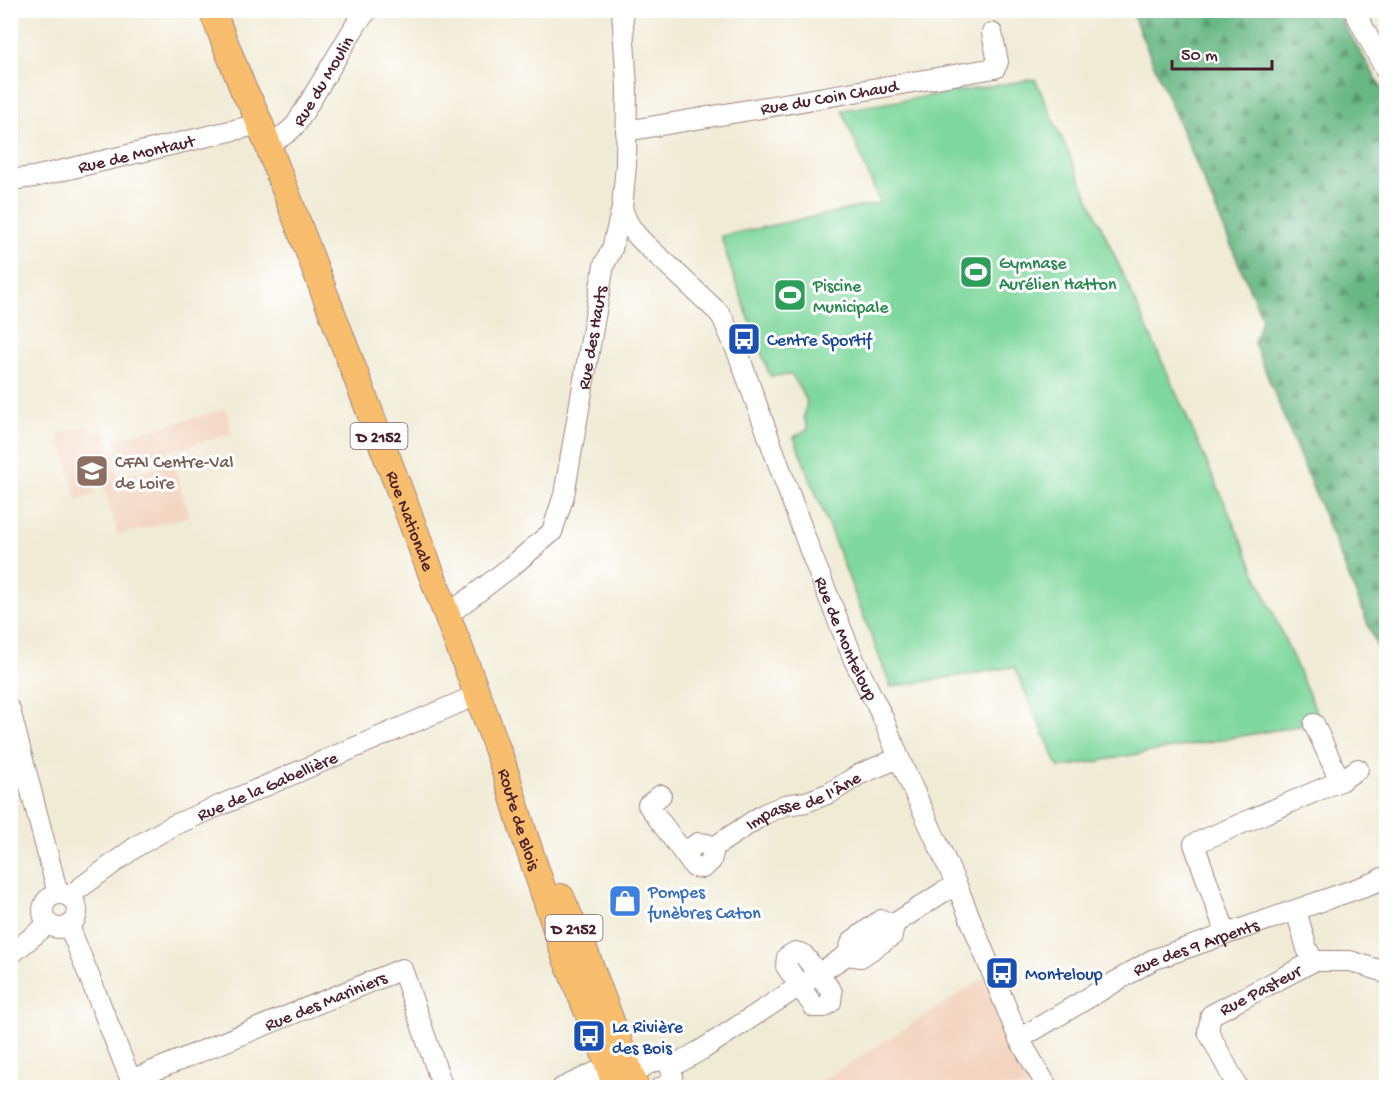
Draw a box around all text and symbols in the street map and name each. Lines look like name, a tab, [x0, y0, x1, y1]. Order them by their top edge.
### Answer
street label: Rue du Moulin	[289, 33, 360, 131]
scale bar	[1172, 33, 1272, 71]
text: 50 m	[1181, 46, 1218, 67]
street label: Rue du Coin Chaud	[759, 77, 901, 121]
street label: Rue de Montaut	[76, 131, 199, 179]
sports icon: Gymnase Aurélien Hatton	[958, 254, 994, 290]
place label: Gymnase Aurélien Hatton	[999, 254, 1117, 296]
sports icon: Piscine Municipale	[772, 277, 808, 313]
place label: Piscine Municipale	[812, 277, 889, 319]
street label: Rue des Hauts	[574, 283, 613, 392]
bus stop icon: Centre Sportif	[726, 321, 762, 357]
place label: Centre Sportif	[767, 331, 873, 352]
road number: D 2152	[350, 423, 407, 449]
school or university icon: CFAI Centre-Val de Loire	[74, 453, 110, 489]
place label: CFAI Centre-Val de Loire	[115, 453, 233, 495]
street label: Rue Nationale	[380, 468, 438, 575]
street label: Rue de Monteloup	[808, 574, 881, 705]
street label: Rue de la Gabellière	[194, 748, 342, 827]
street label: Route de Blois	[492, 766, 544, 875]
street label: Impasse de l'Âne	[742, 768, 866, 836]
shop icon: Pompes funèbres Caton	[607, 883, 643, 919]
place label: Pompes funèbres Caton	[647, 883, 761, 925]
road number: D 2152	[546, 915, 602, 941]
street label: Rue des 9 Arpents	[1130, 915, 1263, 982]
bus stop icon: Monteloup	[984, 955, 1020, 991]
street label: Rue Pasteur	[1217, 961, 1307, 1022]
place label: Monteloup	[1025, 965, 1103, 986]
street label: Rue des Mariniers	[262, 968, 392, 1037]
bus stop icon: La Rivière des Bois	[571, 1018, 607, 1054]
place label: La Rivière des Bois	[612, 1018, 684, 1060]

